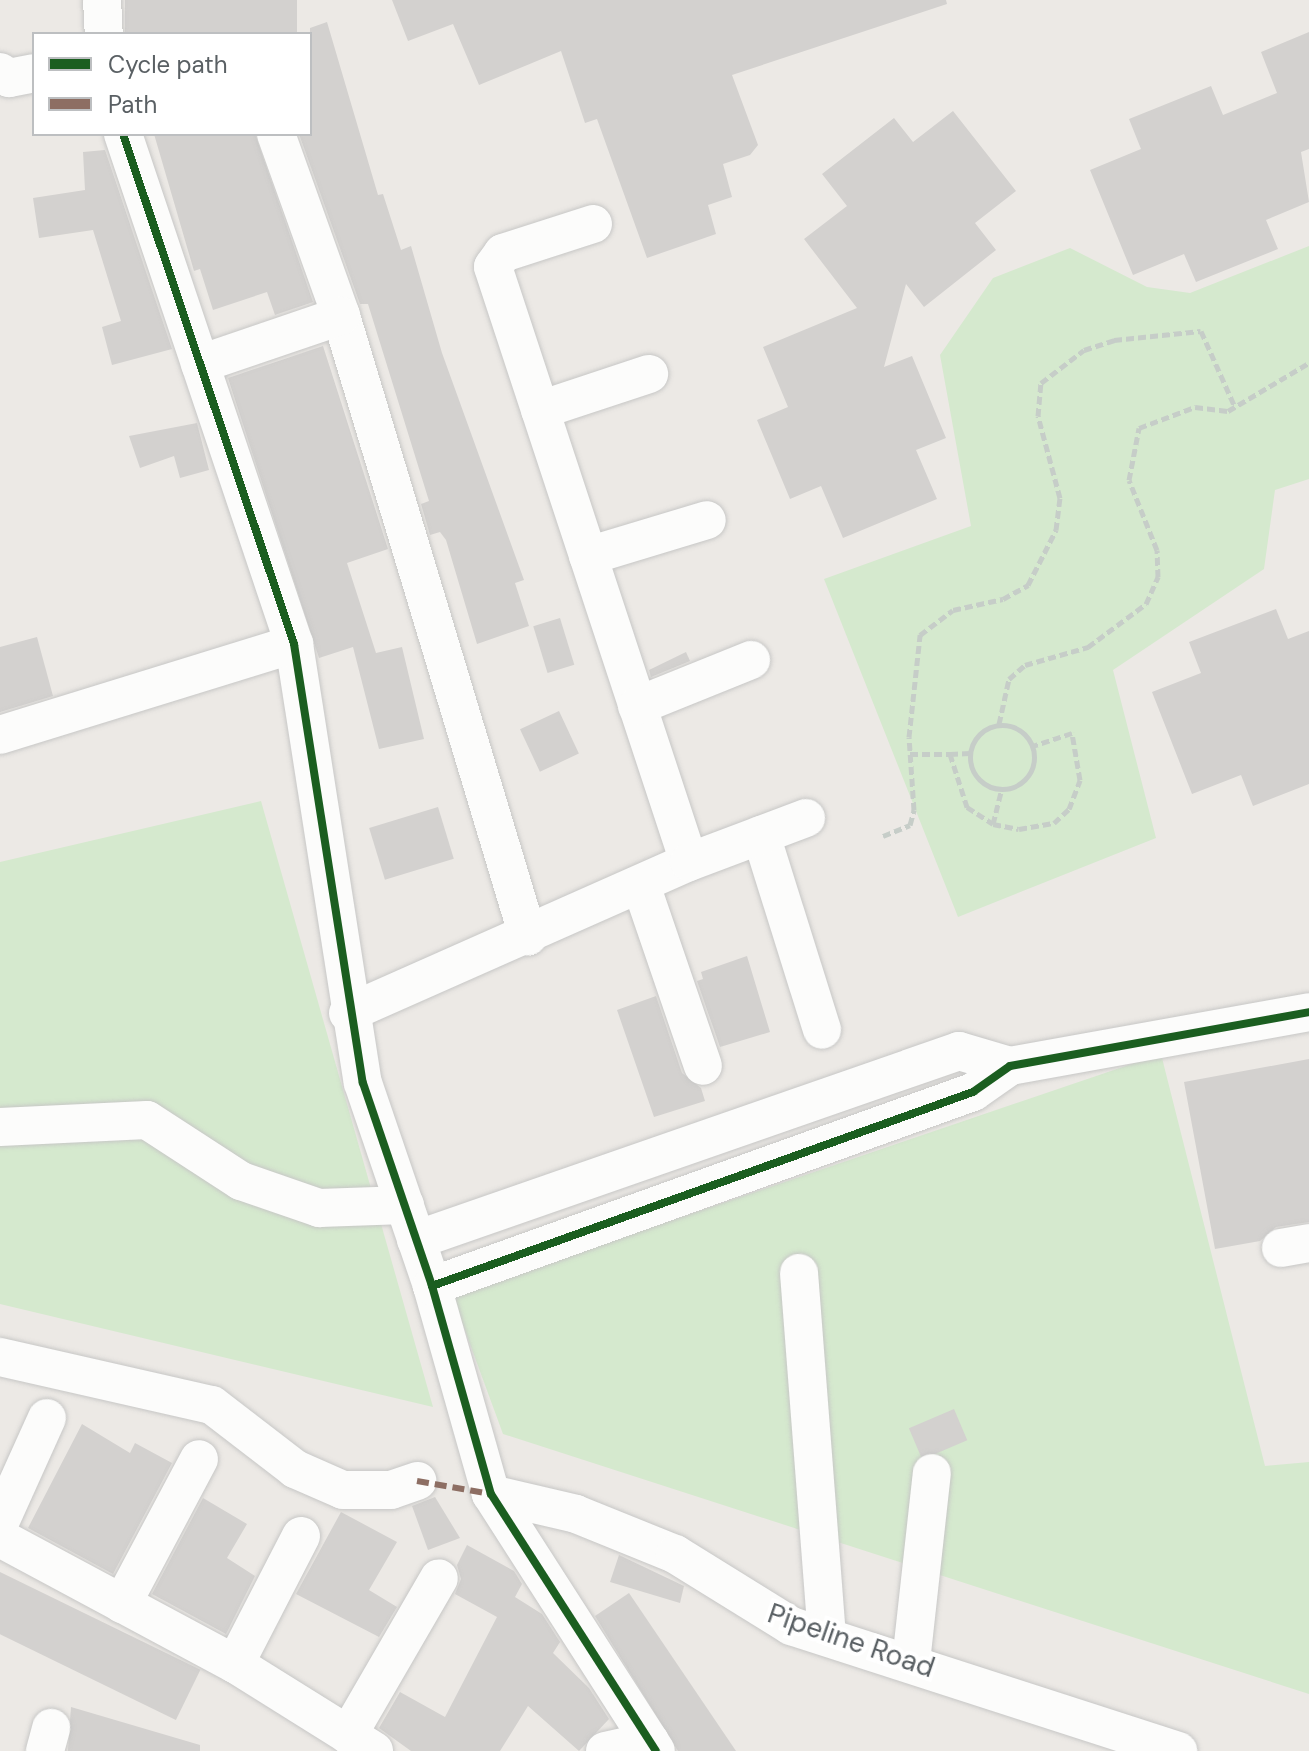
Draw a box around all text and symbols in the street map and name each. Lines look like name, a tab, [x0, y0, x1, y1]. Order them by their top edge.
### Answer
legend	[32, 32, 312, 136]
text: Cycle path	[108, 49, 227, 80]
text: Path	[108, 89, 157, 120]
street label: Pipeline Road	[763, 1597, 939, 1685]

